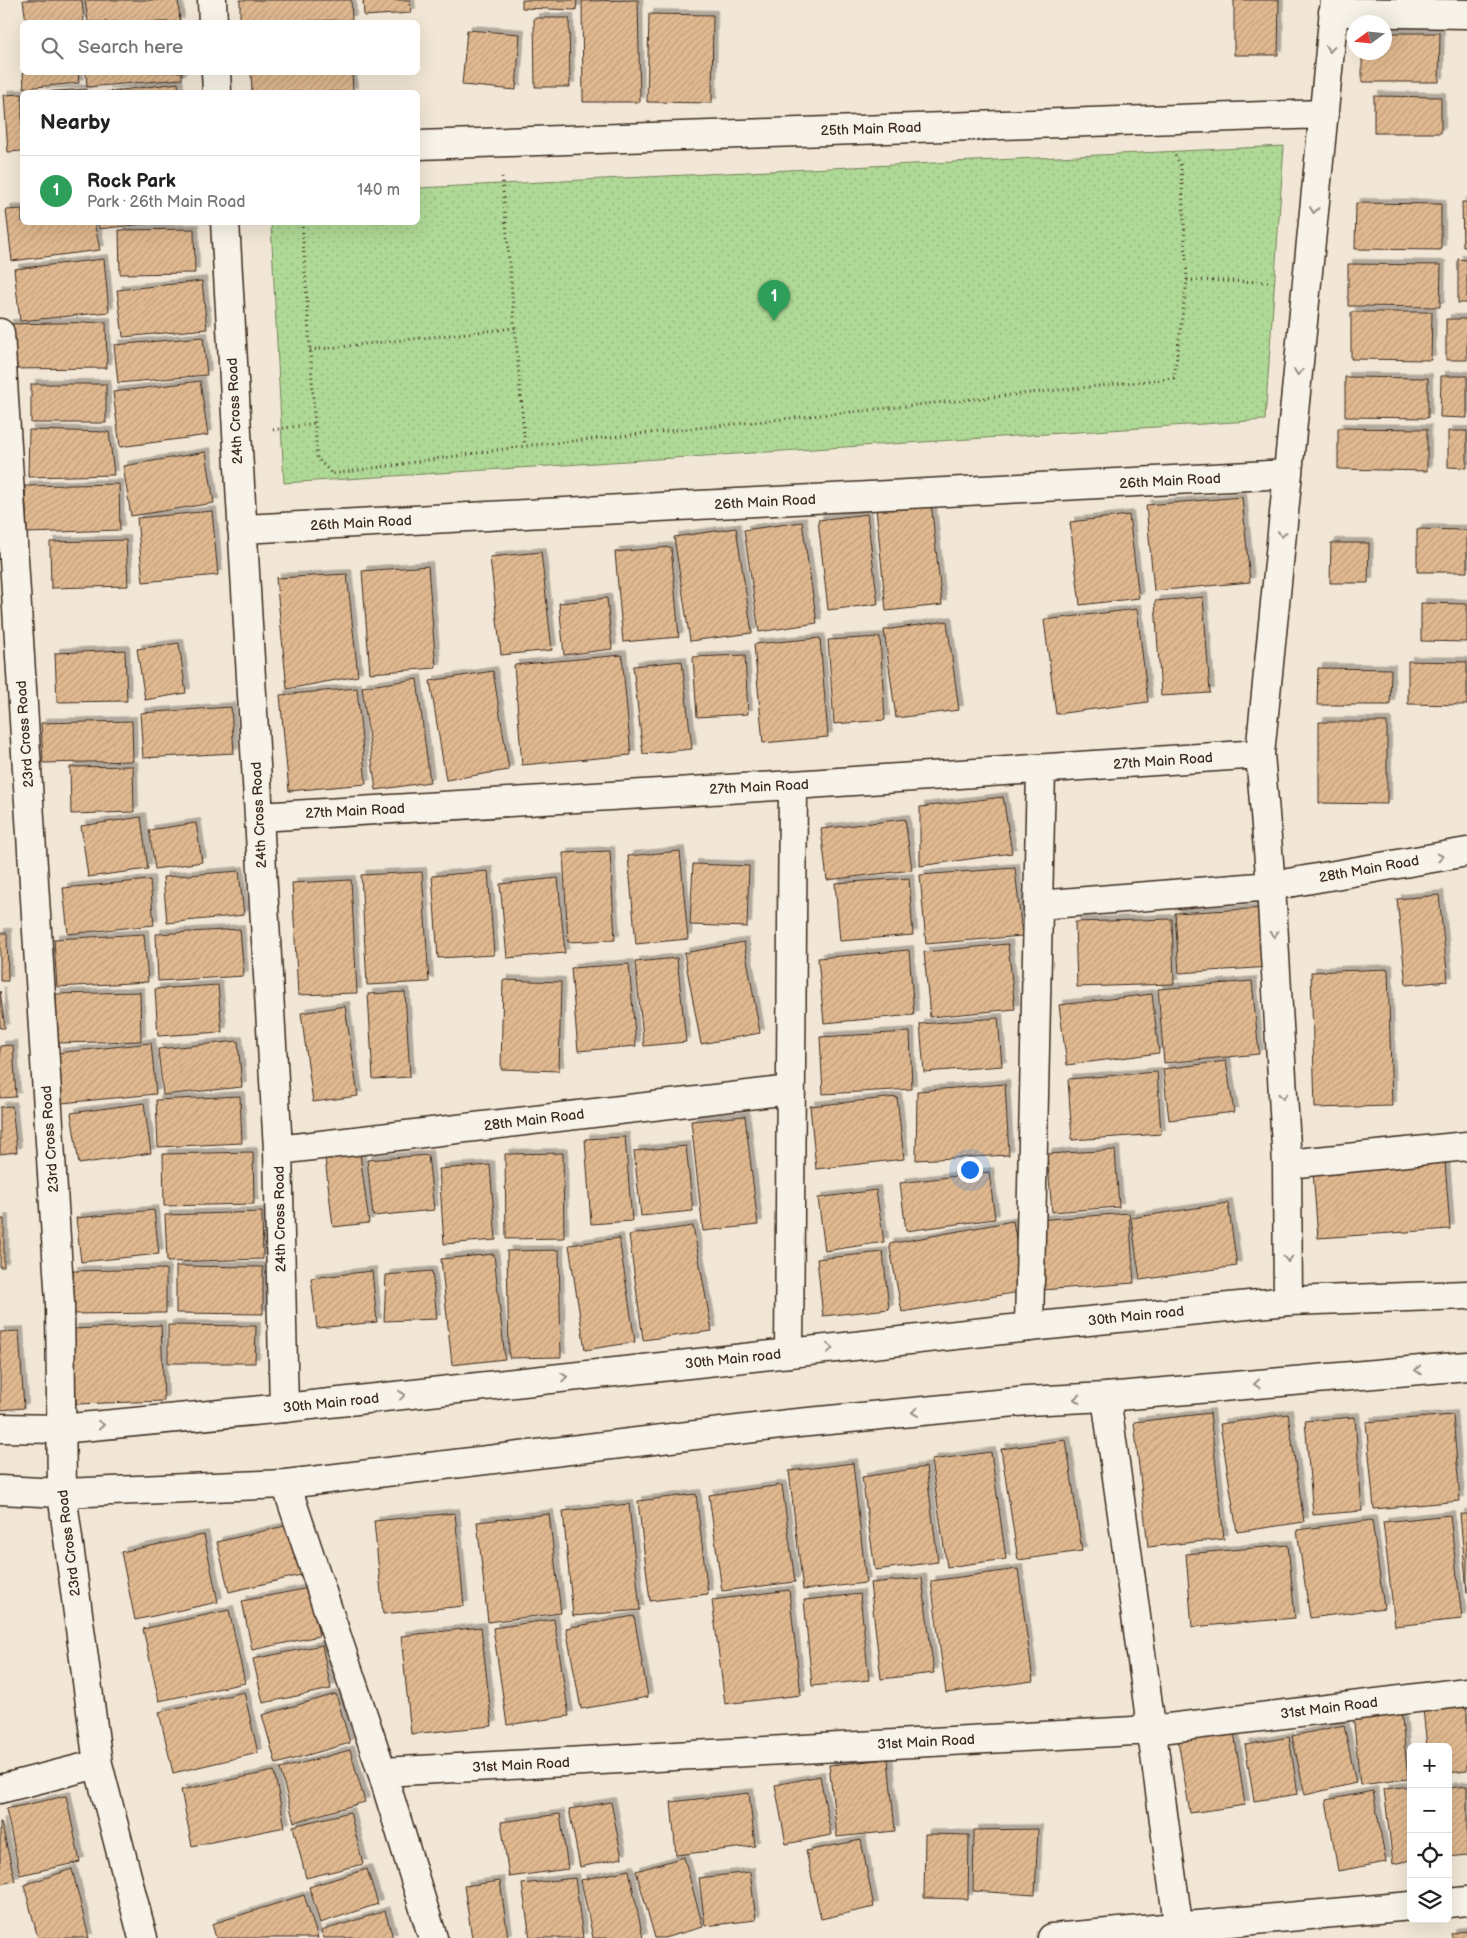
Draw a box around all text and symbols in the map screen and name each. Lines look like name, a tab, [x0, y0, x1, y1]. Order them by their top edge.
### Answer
north arrow	[1347, 15, 1392, 60]
search box	[20, 20, 420, 75]
icon: search	[38, 34, 66, 62]
text: Search here	[78, 36, 183, 59]
one-way arrow	[1325, 45, 1336, 53]
text: Nearby	[40, 110, 110, 135]
street label: 25th Main Road	[820, 119, 922, 139]
text: Rock Park	[87, 170, 176, 193]
text: 1	[53, 181, 59, 200]
text: 140 m	[357, 181, 400, 200]
text: Park · 26th Main Road	[87, 193, 245, 212]
one-way arrow	[1309, 207, 1320, 215]
pin: 1	[758, 280, 790, 321]
street label: 24th Cross Road	[224, 357, 246, 465]
one-way arrow	[1293, 368, 1304, 376]
street label: 26th Main Road	[1119, 470, 1221, 492]
street label: 26th Main Road	[714, 491, 816, 513]
street label: 26th Main Road	[310, 512, 412, 534]
one-way arrow	[1277, 530, 1288, 538]
street label: 23rd Cross Road	[13, 680, 37, 788]
street label: 27th Main Road	[1113, 749, 1213, 773]
street label: 24th Cross Road	[248, 761, 270, 869]
street label: 27th Main Road	[709, 776, 809, 798]
street label: 27th Main Road	[305, 800, 405, 822]
street label: 28th Main Road	[1318, 852, 1420, 886]
one-way arrow	[1435, 852, 1444, 862]
one-way arrow	[1268, 930, 1279, 938]
street label: 23rd Cross Road	[38, 1085, 62, 1193]
one-way arrow	[1278, 1093, 1289, 1101]
street label: 28th Main Road	[483, 1105, 585, 1135]
your location	[957, 1157, 983, 1183]
street label: 24th Cross Road	[271, 1166, 289, 1272]
one-way arrow	[1283, 1256, 1293, 1263]
street label: 30th Main road	[1087, 1303, 1185, 1329]
one-way arrow	[826, 1343, 834, 1354]
street label: 30th Main road	[684, 1346, 782, 1372]
one-way arrow	[1414, 1364, 1422, 1375]
one-way arrow	[560, 1372, 568, 1383]
one-way arrow	[1252, 1378, 1260, 1389]
street label: 30th Main road	[282, 1390, 380, 1416]
one-way arrow	[398, 1390, 406, 1401]
one-way arrow	[1073, 1393, 1081, 1404]
one-way arrow	[911, 1406, 919, 1417]
one-way arrow	[97, 1420, 105, 1431]
street label: 23rd Cross Road	[54, 1489, 84, 1597]
street label: 31st Main Road	[1279, 1694, 1379, 1722]
street label: 31st Main Road	[877, 1731, 975, 1753]
map controls	[1407, 1743, 1452, 1923]
button: +	[1407, 1743, 1452, 1788]
street label: 31st Main Road	[472, 1754, 570, 1776]
button: −	[1407, 1788, 1452, 1833]
button: locate	[1407, 1833, 1452, 1878]
button: layers	[1407, 1878, 1452, 1923]

